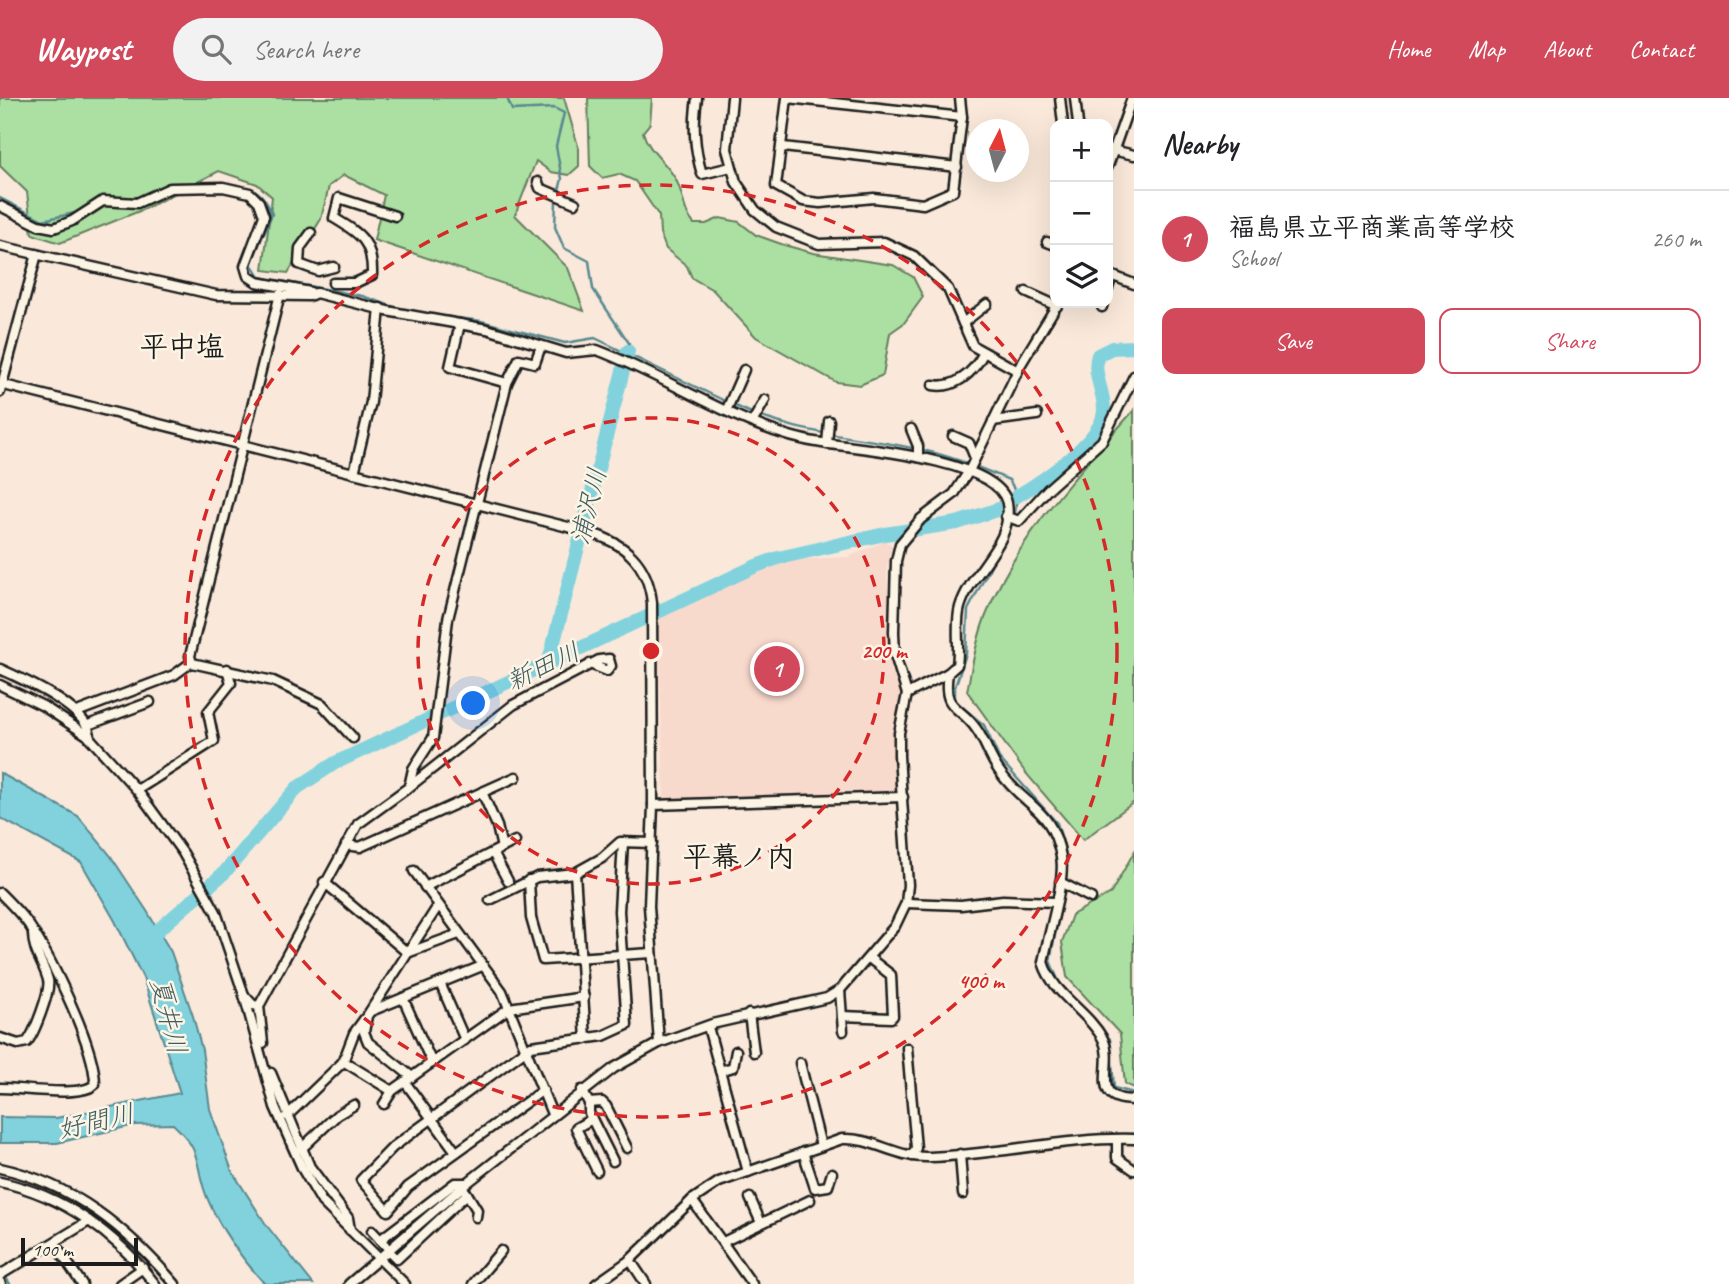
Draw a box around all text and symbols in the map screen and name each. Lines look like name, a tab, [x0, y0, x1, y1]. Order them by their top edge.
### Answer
search box	[173, 18, 663, 81]
text: Waypost	[35, 28, 131, 70]
icon: search	[197, 30, 235, 68]
text: Search here	[253, 33, 359, 66]
text: Home	[1387, 34, 1430, 64]
text: Map	[1468, 34, 1505, 64]
text: About	[1543, 34, 1591, 64]
text: Contact	[1629, 34, 1694, 64]
north arrow	[966, 119, 1029, 182]
map controls	[1050, 119, 1113, 308]
button: +	[1050, 119, 1113, 182]
text: Nearby	[1162, 125, 1238, 163]
button: −	[1050, 182, 1113, 245]
text: 福島県立平商業高等学校	[1229, 211, 1515, 244]
text: 1	[1180, 225, 1190, 254]
text: 260 m	[1652, 225, 1701, 254]
text: School	[1229, 244, 1278, 273]
button: layers	[1050, 245, 1113, 308]
button: Save	[1162, 308, 1425, 374]
button: Share	[1439, 308, 1701, 374]
district label: 平中塩	[140, 329, 224, 364]
water label: 浦沢川	[563, 464, 614, 548]
water label: 新田川	[501, 635, 586, 698]
text: 200 m	[861, 638, 909, 664]
centre of rings	[639, 639, 663, 663]
pin: 1	[754, 643, 800, 695]
your location	[456, 686, 490, 720]
district label: 平幕ノ内	[683, 839, 795, 874]
text: 400 m	[958, 968, 1006, 994]
water label: 夏井川	[143, 974, 194, 1058]
water label: 好間川	[54, 1097, 138, 1146]
scale bar	[21, 1235, 138, 1267]
text: 100 m	[32, 1238, 73, 1262]

